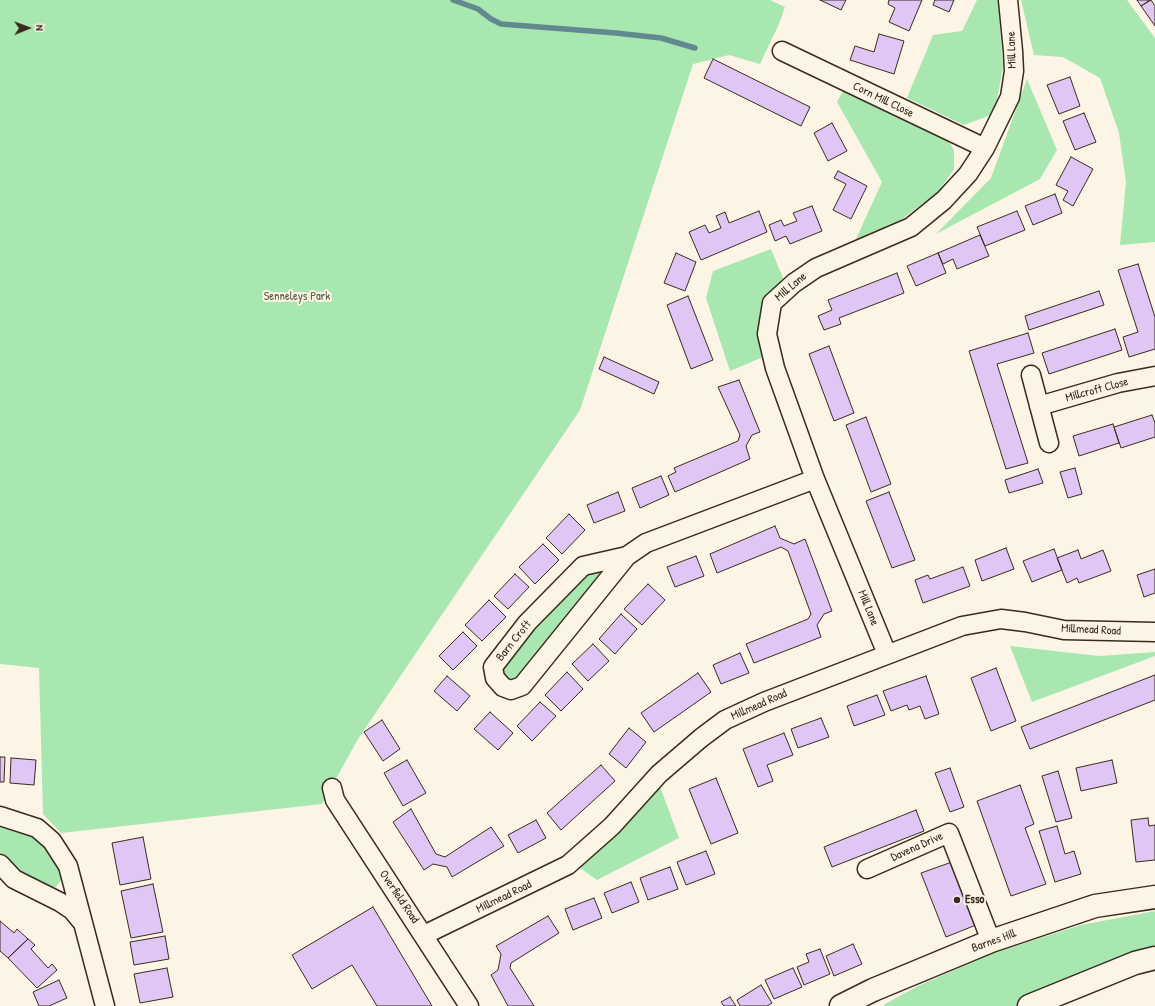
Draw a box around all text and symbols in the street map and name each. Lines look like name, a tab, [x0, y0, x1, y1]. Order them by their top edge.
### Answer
north arrow	[8, 8, 48, 48]
text: N	[33, 25, 47, 31]
street label: Mill Lane	[1004, 31, 1020, 69]
street label: Corn Mill Close	[850, 79, 916, 121]
street label: Mill Lane	[772, 270, 810, 304]
park label: Senneleys Park	[264, 290, 330, 304]
street label: Millcroft Close	[1064, 375, 1130, 405]
street label: Mill Lane	[854, 588, 882, 628]
street label: Barn Croft	[493, 618, 535, 664]
street label: Millmead Road	[1061, 621, 1121, 639]
street label: Millmead Road	[729, 686, 789, 724]
street label: Davena Drive	[889, 829, 945, 865]
street label: Overfield Road	[376, 868, 422, 926]
street label: Millmead Road	[474, 877, 534, 917]
place label: Esso	[965, 893, 984, 907]
marker: Esso	[952, 895, 962, 905]
street label: Barnes Hill	[970, 926, 1018, 956]

